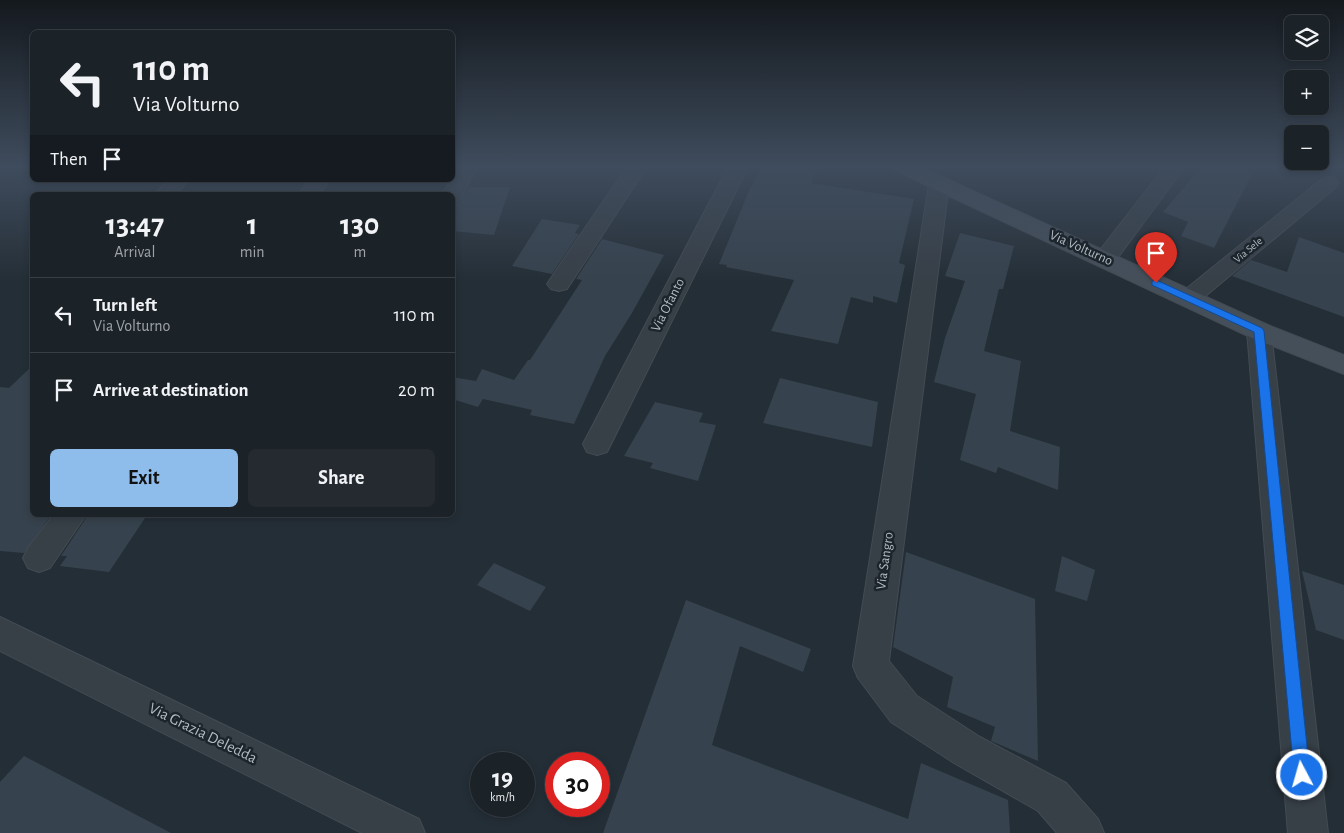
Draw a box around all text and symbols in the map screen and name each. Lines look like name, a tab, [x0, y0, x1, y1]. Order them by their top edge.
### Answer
map controls	[1284, 15, 1329, 170]
button: layers	[1284, 15, 1329, 60]
icon: left	[50, 50, 115, 115]
text: 110 m	[133, 52, 210, 87]
button: +	[1284, 70, 1329, 115]
text: Via Volturno	[133, 93, 239, 115]
button: −	[1284, 125, 1329, 170]
icon: arrive	[98, 145, 126, 173]
text: Then	[50, 150, 88, 169]
text: 13:47	[106, 210, 164, 240]
text: 1	[247, 210, 258, 240]
text: 130	[340, 210, 379, 240]
street label: Via Volturno	[1047, 228, 1115, 268]
pin	[1135, 232, 1177, 283]
street label: Via Sele	[1231, 235, 1265, 265]
icon: arrive	[1142, 239, 1170, 267]
text: Arrival	[114, 244, 155, 260]
text: min	[240, 244, 265, 260]
text: m	[353, 244, 366, 260]
street label: Via Ofanto	[649, 276, 687, 334]
text: Turn left	[93, 296, 157, 315]
icon: left	[50, 301, 78, 329]
text: 110 m	[394, 306, 435, 325]
text: Via Volturno	[93, 318, 170, 334]
icon: arrive	[50, 376, 78, 404]
text: Arrive at destination	[93, 381, 249, 400]
text: 20 m	[398, 381, 435, 400]
button: Exit	[50, 449, 238, 507]
button: Share	[248, 449, 435, 507]
street label: Via Sangro	[874, 531, 896, 591]
street label: Via Grazia Deledda	[146, 700, 260, 766]
position arrow	[1275, 748, 1327, 800]
speed limit sign: 30	[545, 752, 610, 817]
text: 19	[492, 766, 513, 791]
text: km/h	[490, 791, 515, 803]

